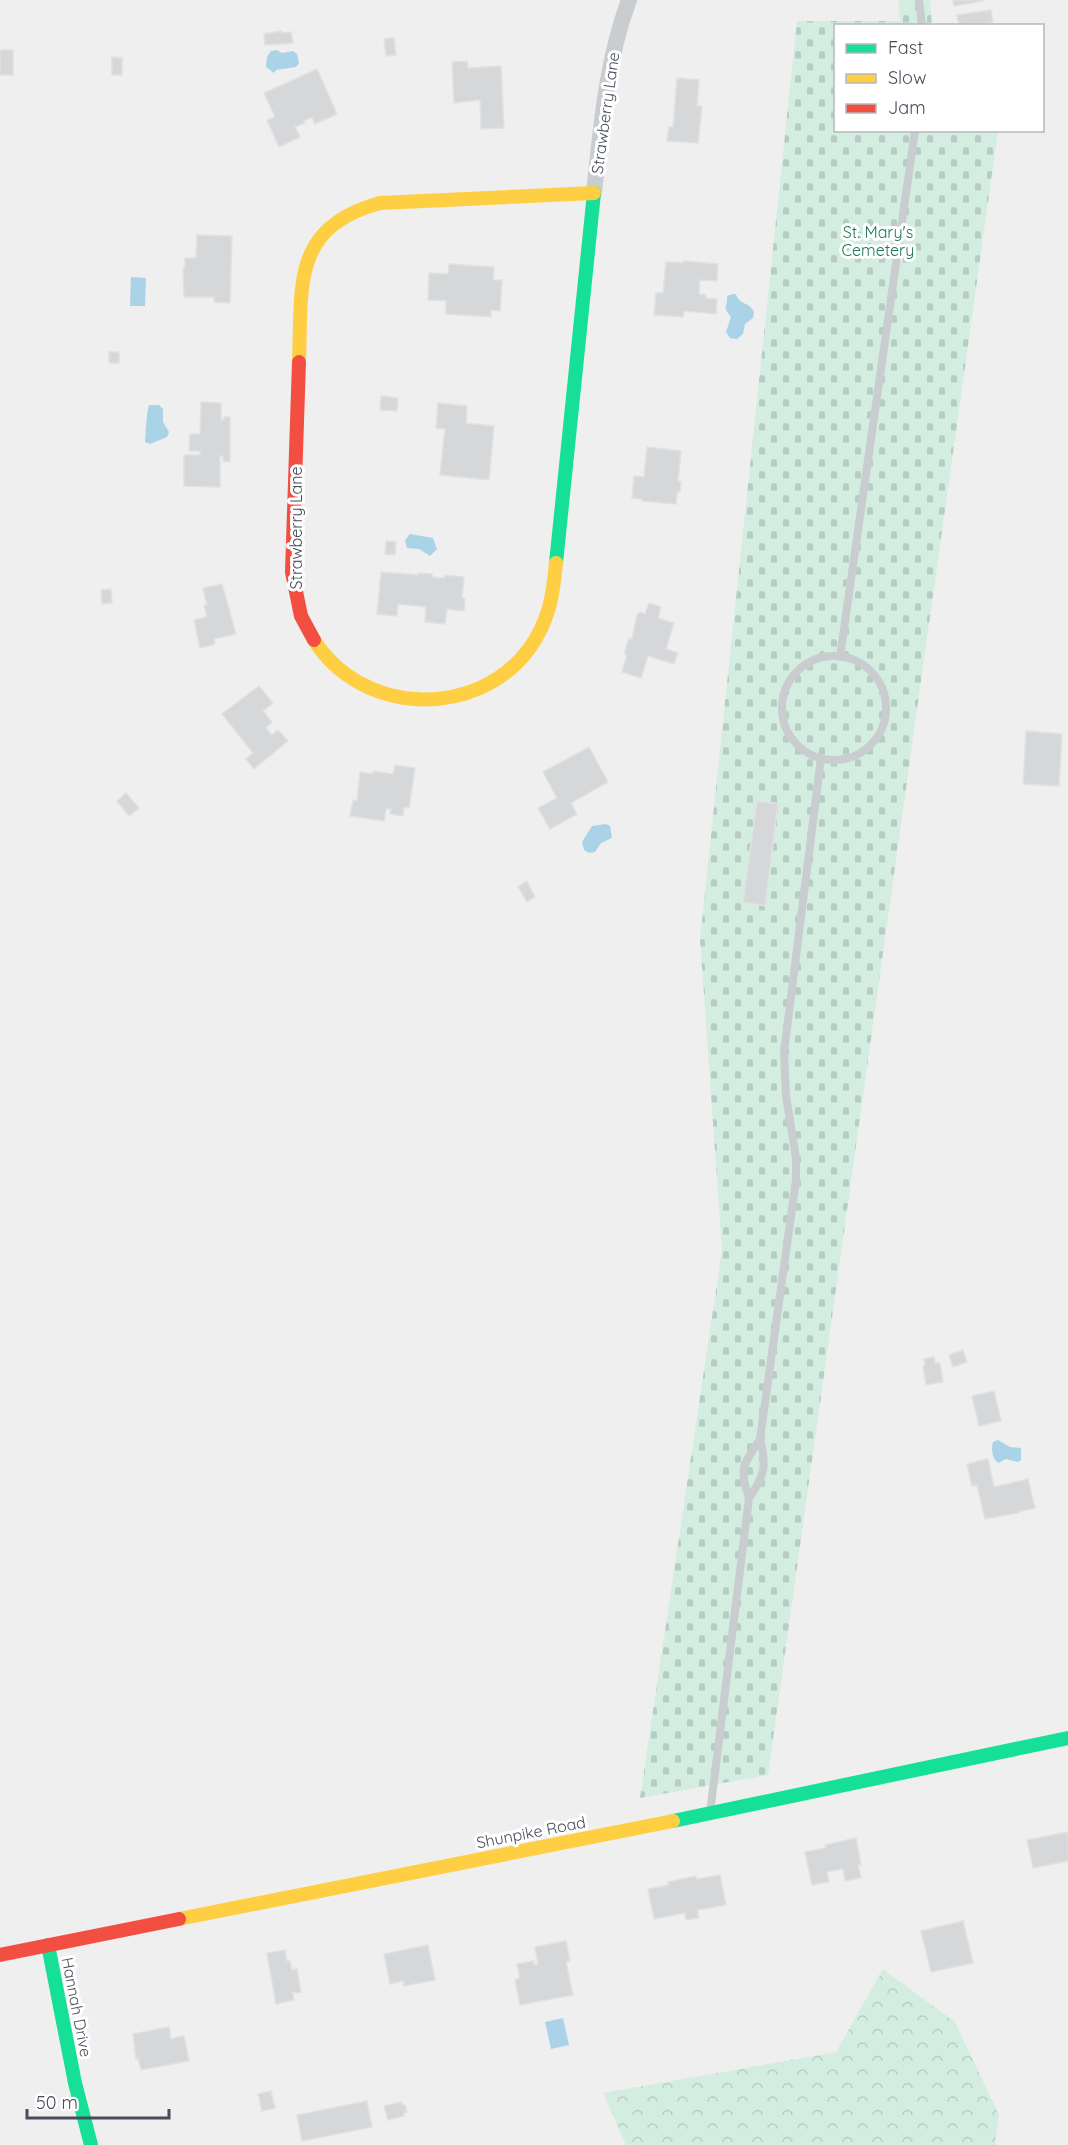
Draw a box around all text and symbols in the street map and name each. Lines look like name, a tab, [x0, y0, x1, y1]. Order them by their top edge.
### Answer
legend	[834, 24, 1044, 132]
text: Fast	[888, 36, 923, 59]
street label: Strawberry Lane	[587, 51, 623, 175]
text: Slow	[888, 66, 926, 89]
text: Jam	[888, 96, 926, 119]
park label: St. Mary's Cemetery	[842, 222, 914, 260]
street label: Strawberry Lane	[286, 466, 306, 590]
street label: Shunpike Road	[475, 1812, 587, 1852]
street label: Hannah Drive	[58, 1955, 96, 2059]
scale bar	[27, 2082, 170, 2120]
text: 50 m	[36, 2091, 78, 2114]

